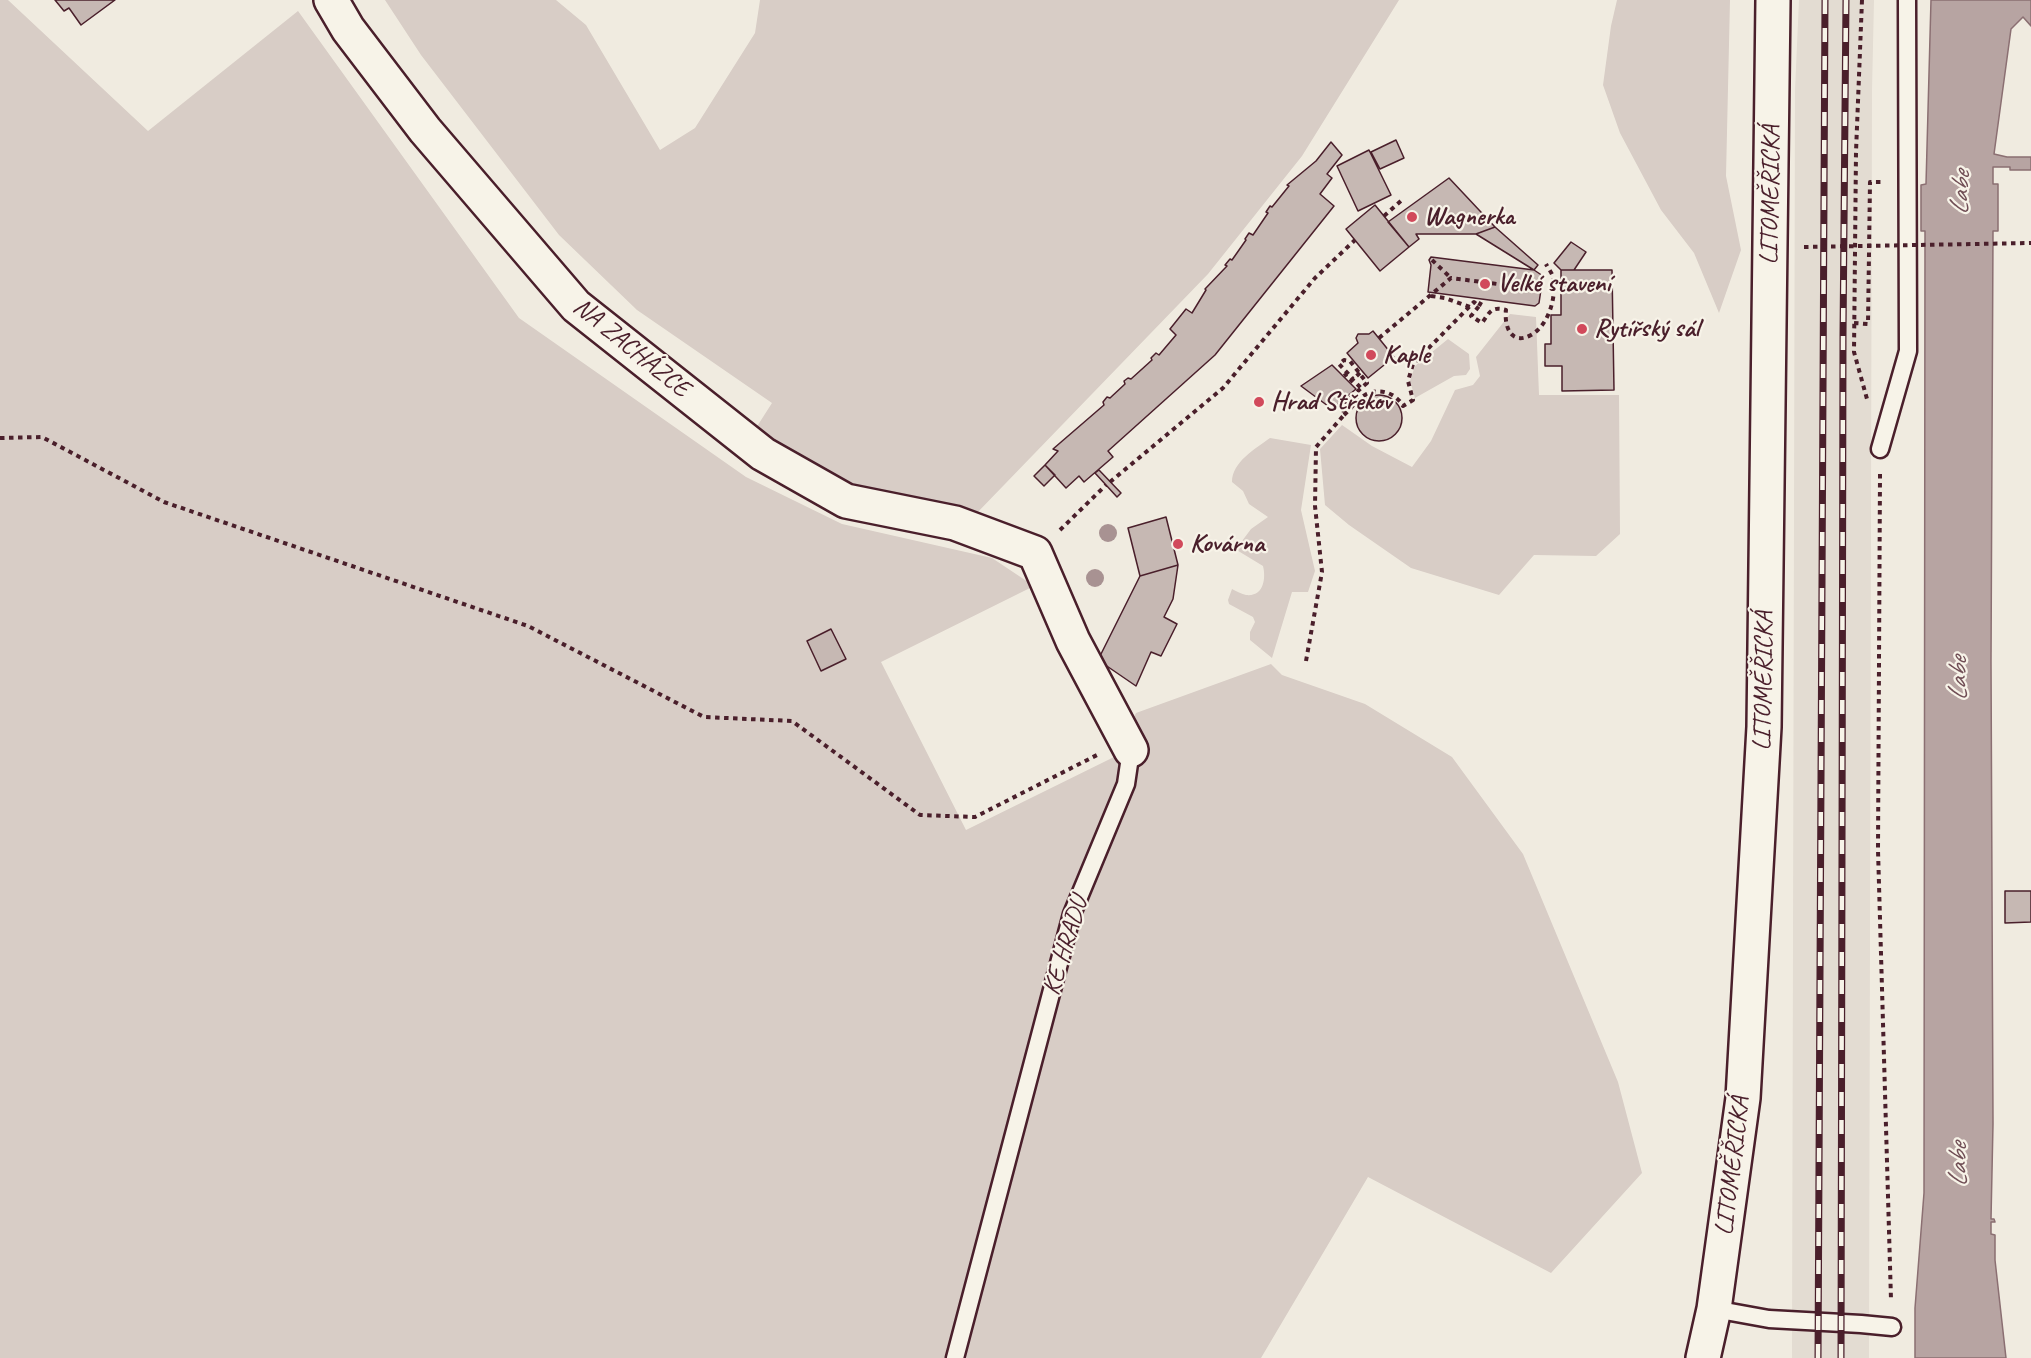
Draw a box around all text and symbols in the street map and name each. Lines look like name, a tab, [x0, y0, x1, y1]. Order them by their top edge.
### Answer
street label: LITOMĚŘICKÁ	[1754, 125, 1788, 265]
water label: Labe	[1944, 170, 1978, 216]
place label: Wagnerka	[1424, 201, 1514, 233]
marker: Wagnerka	[1405, 210, 1419, 224]
place label: Velké stavení	[1497, 268, 1610, 300]
marker: Velké stavení	[1478, 277, 1492, 291]
street label: NA ZACHÁZCE	[567, 292, 695, 404]
place label: Rytířský sál	[1594, 313, 1699, 345]
marker: Rytířský sál	[1575, 322, 1589, 336]
place label: Kaple	[1383, 339, 1430, 371]
marker: Kaple	[1364, 348, 1378, 362]
place label: Hrad Střekov	[1271, 386, 1391, 418]
marker: Hrad Střekov	[1252, 395, 1266, 409]
place label: Kovárna	[1190, 528, 1264, 560]
marker: Kovárna	[1171, 537, 1185, 551]
street label: LITOMĚŘICKÁ	[1747, 611, 1781, 751]
water label: Labe	[1943, 657, 1975, 701]
street label: KE HRADU	[1036, 893, 1096, 999]
street label: LITOMĚŘICKÁ	[1709, 1095, 1757, 1237]
water label: Labe	[1943, 1143, 1975, 1187]

